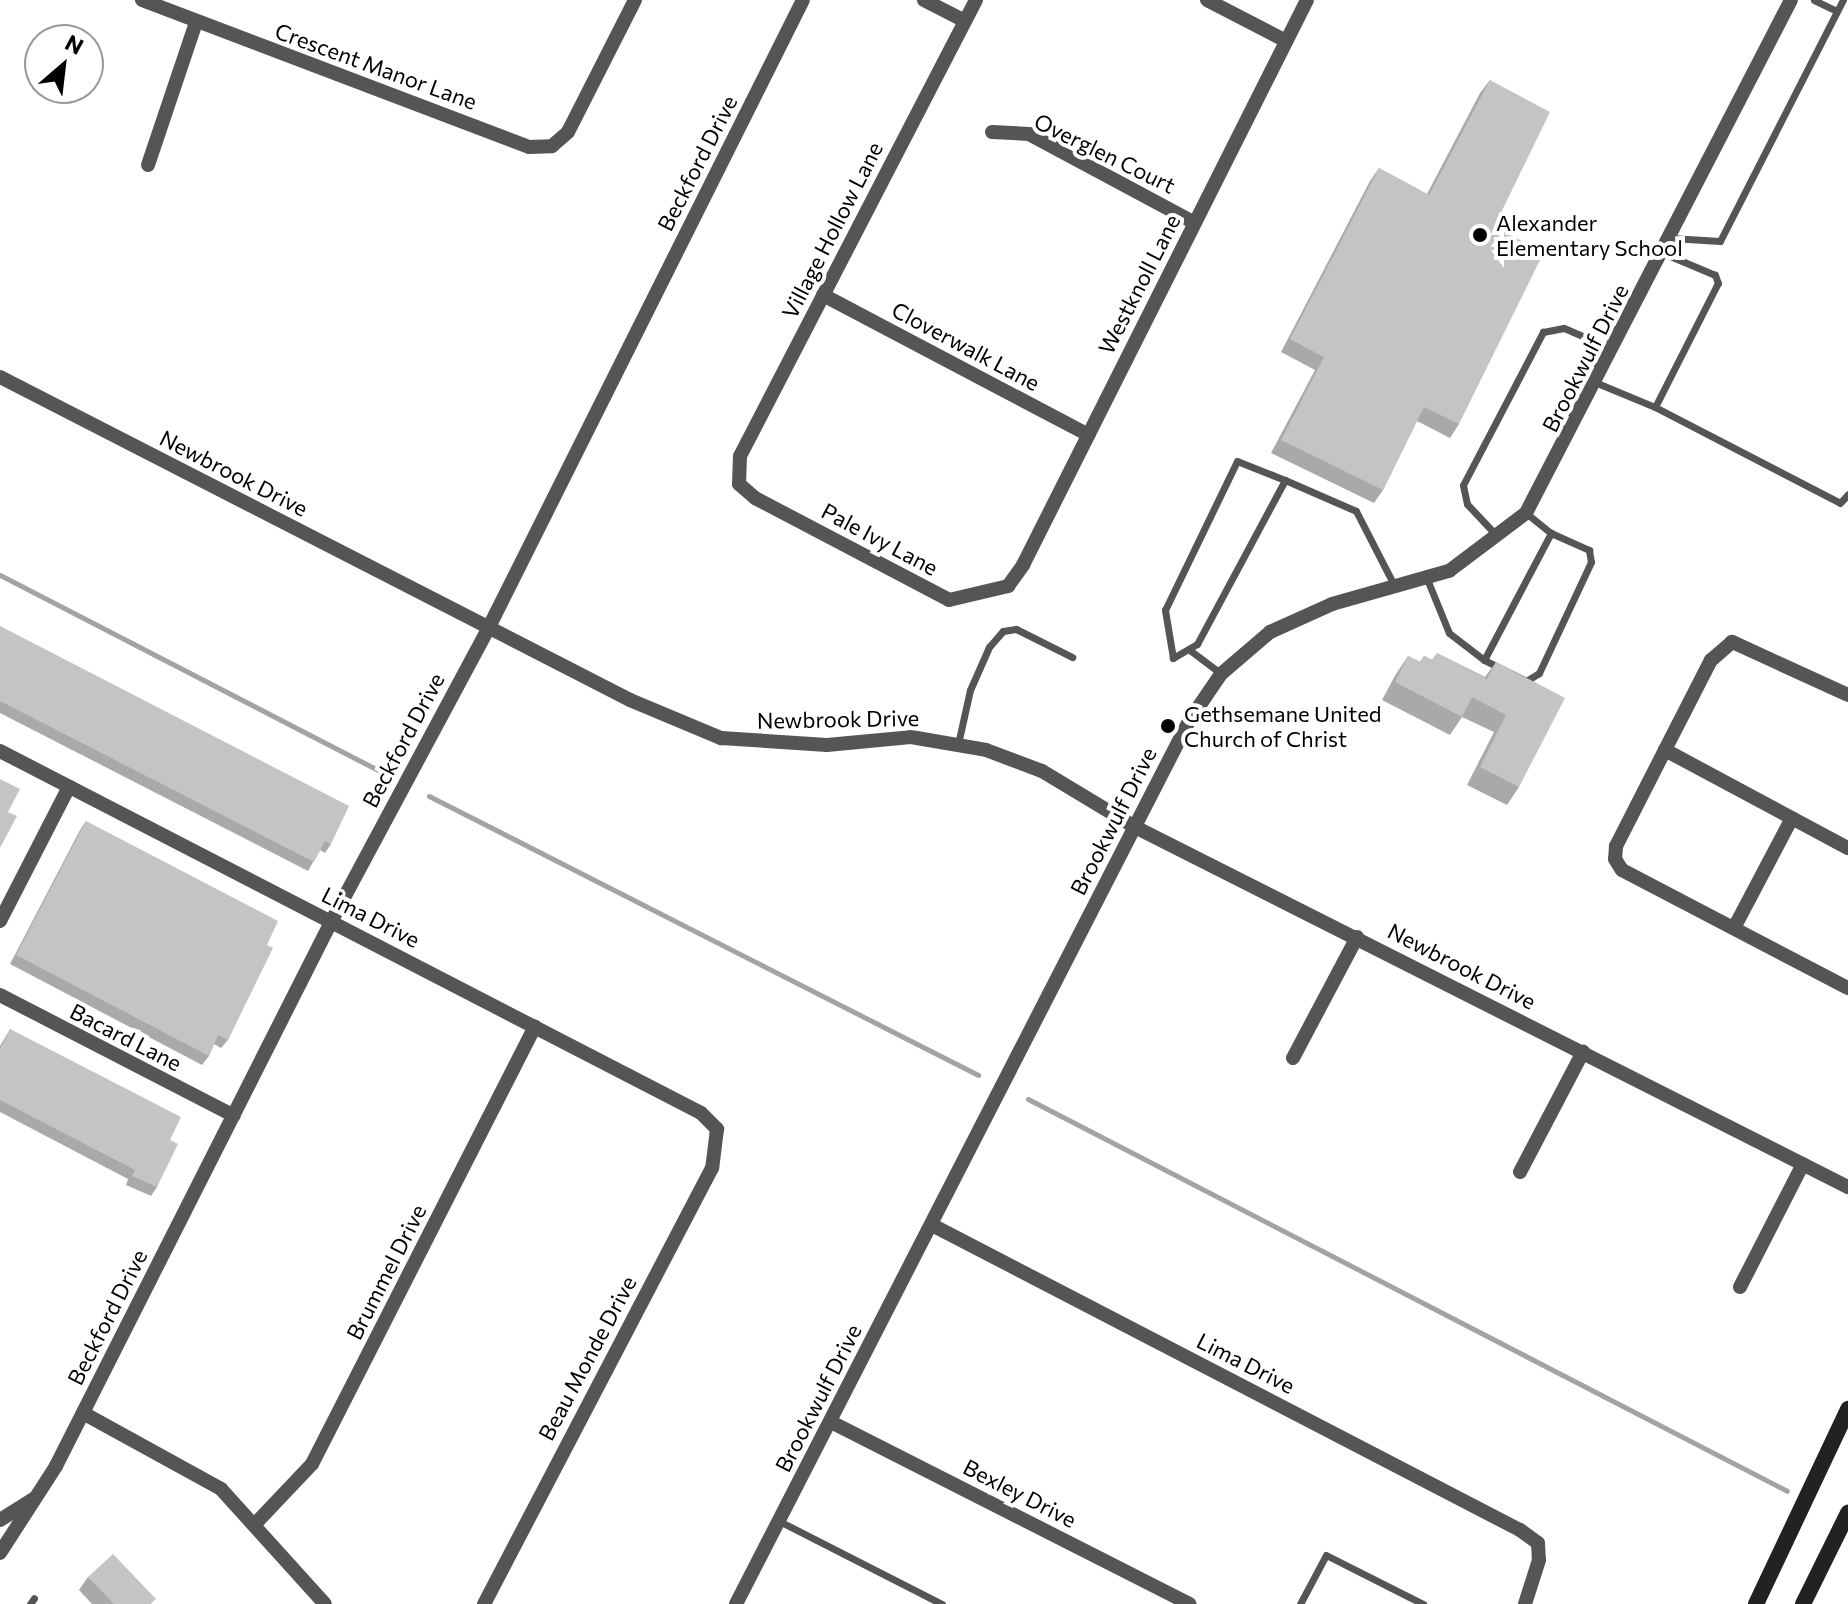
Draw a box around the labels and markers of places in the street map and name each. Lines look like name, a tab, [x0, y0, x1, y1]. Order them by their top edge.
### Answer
place label: Alexander Elementary School	[1496, 209, 1683, 260]
marker: Alexander Elementary School	[1471, 226, 1489, 244]
place label: Gethsemane United Church of Christ	[1184, 700, 1381, 752]
marker: Gethsemane United Church of Christ	[1159, 717, 1177, 735]

